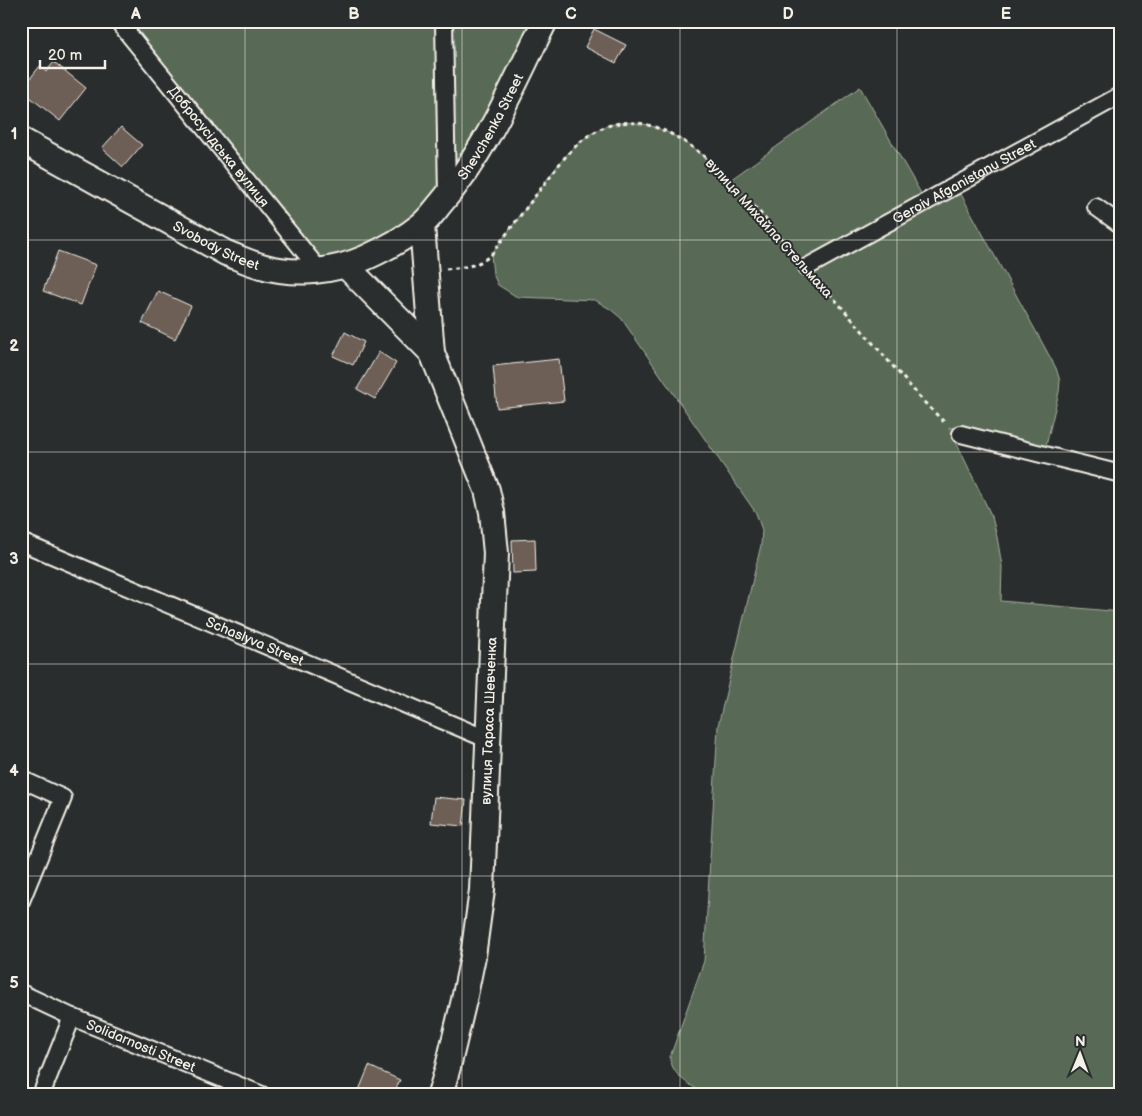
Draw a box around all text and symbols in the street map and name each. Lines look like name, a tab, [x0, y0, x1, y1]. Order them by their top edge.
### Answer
text: A	[130, 5, 141, 24]
text: B	[348, 5, 360, 24]
text: C	[565, 5, 577, 24]
text: D	[782, 5, 794, 24]
text: E	[1001, 5, 1011, 24]
scale bar	[40, 38, 105, 70]
text: 20 m	[48, 46, 82, 65]
street label: Shevchenka Street	[454, 70, 527, 183]
street label: Добросусідська вулиця	[165, 82, 273, 210]
text: 1	[11, 125, 17, 144]
street label: Geroiv Afganistanu Street	[889, 135, 1039, 227]
street label: вулиця Михайла Стельмаха	[702, 155, 837, 302]
street label: Svobody Street	[170, 217, 262, 274]
text: 2	[9, 337, 19, 356]
text: 3	[9, 550, 19, 569]
street label: Schaslyva Street	[203, 613, 307, 669]
street label: вулиця Тараса Шевченка	[478, 636, 500, 805]
text: 4	[9, 762, 19, 781]
text: 5	[9, 974, 19, 993]
street label: Solidarnosti Street	[84, 1015, 199, 1076]
north arrow	[1054, 1028, 1104, 1078]
text: N	[1075, 1033, 1086, 1050]

